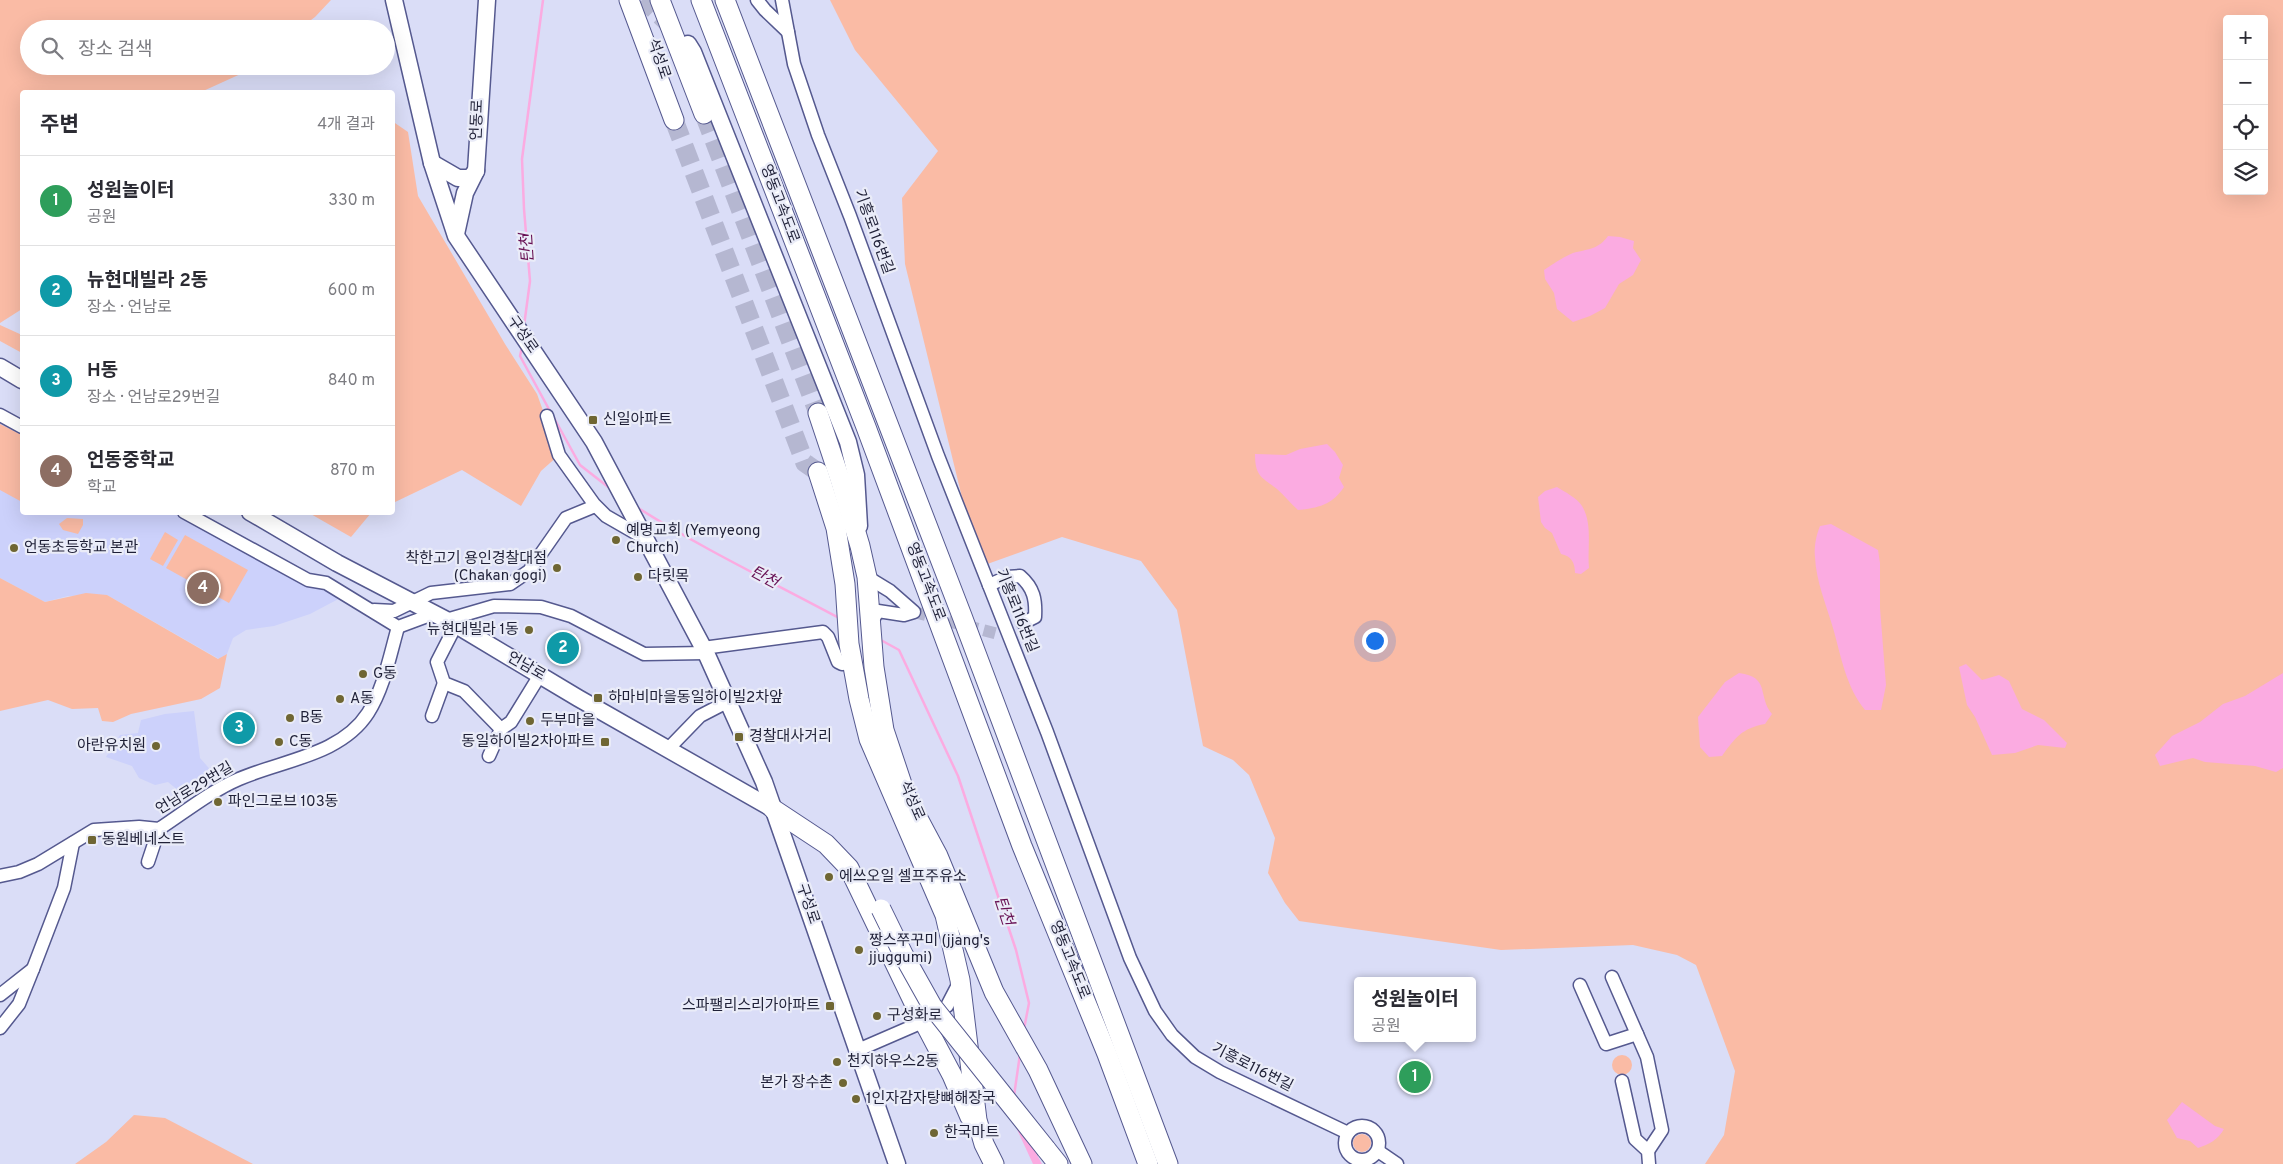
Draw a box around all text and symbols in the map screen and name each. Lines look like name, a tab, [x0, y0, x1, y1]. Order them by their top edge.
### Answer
map controls	[2223, 15, 2268, 195]
button: +	[2223, 15, 2268, 60]
search box	[20, 20, 395, 75]
icon: search	[38, 34, 66, 62]
street label: 석성로	[642, 36, 674, 82]
text: 장소 검색	[78, 38, 152, 62]
button: −	[2223, 60, 2268, 105]
street label: 언동로	[468, 99, 488, 141]
button: locate	[2223, 105, 2268, 150]
text: 주변	[40, 112, 79, 139]
text: 4개 결과	[317, 115, 375, 135]
button: layers	[2223, 150, 2268, 195]
street label: 영동고속도로	[755, 162, 803, 246]
text: 성원놀이터	[87, 179, 174, 203]
street label: 기흥로116번길	[849, 187, 897, 277]
text: 1	[53, 191, 59, 211]
text: 330 m	[328, 191, 375, 211]
text: 공원	[87, 208, 116, 228]
water label: 탄천	[517, 230, 539, 263]
text: 뉴현대빌라 2동	[87, 269, 208, 293]
text: 2	[51, 281, 61, 301]
text: 600 m	[328, 281, 375, 301]
text: 장소 · 언남로	[87, 298, 172, 318]
street label: 구성로	[502, 313, 542, 357]
text: H동	[87, 359, 118, 383]
text: 3	[51, 371, 61, 391]
text: 840 m	[328, 371, 375, 391]
text: 장소 · 언남로29번길	[87, 388, 221, 408]
place label: 신일아파트	[603, 411, 672, 430]
marker: 신일아파트	[587, 414, 599, 426]
text: 언동중학교	[87, 449, 174, 473]
text: 4	[51, 461, 61, 481]
text: 870 m	[330, 461, 375, 481]
text: 학교	[87, 478, 116, 498]
place label: 예명교회 (Yemyeong Church)	[626, 522, 761, 558]
marker: 예명교회 (Yemyeong Church)	[610, 534, 622, 546]
place label: 언동초등학교 본관	[24, 538, 138, 558]
street label: 영동고속도로	[901, 540, 949, 624]
marker: 언동초등학교 본관	[8, 542, 20, 554]
place label: 착한고기 용인경찰대점 (Chakan gogi)	[405, 550, 547, 586]
marker: 착한고기 용인경찰대점 (Chakan gogi)	[551, 562, 563, 574]
water label: 탄천	[746, 562, 784, 595]
street label: 기흥로116번길	[990, 566, 1042, 656]
place label: 다릿목	[648, 568, 689, 587]
pin: 4	[187, 569, 219, 607]
marker: 다릿목	[632, 571, 644, 583]
place label: 뉴현대빌라 1동	[427, 620, 519, 640]
marker: 뉴현대빌라 1동	[523, 624, 535, 636]
your location	[1362, 628, 1388, 654]
pin: 2	[547, 629, 579, 667]
street label: 언남로	[503, 648, 549, 686]
place label: G동	[373, 665, 397, 684]
marker: G동	[357, 668, 369, 680]
place label: 하마비마을동일하이빌2차앞	[608, 689, 783, 708]
place label: A동	[350, 690, 374, 709]
marker: 하마비마을동일하이빌2차앞	[592, 692, 604, 704]
marker: A동	[334, 693, 346, 705]
pin: 3	[223, 709, 255, 747]
place label: B동	[300, 709, 324, 728]
marker: B동	[284, 712, 296, 724]
place label: 두부마을	[540, 712, 595, 731]
marker: 두부마을	[524, 715, 536, 727]
place label: 경찰대사거리	[749, 728, 832, 747]
marker: 경찰대사거리	[733, 731, 745, 743]
place label: C동	[289, 733, 313, 752]
place label: 동일하이빌2차아파트	[462, 733, 595, 752]
marker: C동	[273, 736, 285, 748]
marker: 동일하이빌2차아파트	[599, 736, 611, 748]
place label: 아란유치원	[77, 737, 146, 756]
marker: 아란유치원	[150, 740, 162, 752]
street label: 언남로29번길	[153, 758, 237, 820]
street label: 석성로	[894, 778, 928, 824]
place label: 파인그로브 103동	[228, 793, 339, 812]
marker: 파인그로브 103동	[212, 796, 224, 808]
place label: 동원베네스트	[102, 831, 185, 850]
marker: 동원베네스트	[86, 834, 98, 846]
place label: 에쓰오일 셀프주유소	[839, 868, 967, 887]
marker: 에쓰오일 셀프주유소	[823, 871, 835, 883]
street label: 구성로	[791, 881, 823, 927]
water label: 탄천	[989, 894, 1018, 930]
street label: 영동고속도로	[1045, 918, 1093, 1002]
place label: 짱스쭈꾸미 (jjang's jjuggumi)	[868, 932, 990, 968]
marker: 짱스쭈꾸미 (jjang's jjuggumi)	[853, 944, 865, 956]
popup	[1354, 977, 1476, 1042]
text: 성원놀이터	[1371, 988, 1459, 1012]
place label: 스파팰리스리가아파트	[682, 997, 820, 1016]
marker: 스파팰리스리가아파트	[824, 1000, 836, 1012]
place label: 구성화로	[887, 1007, 942, 1026]
marker: 구성화로	[871, 1010, 883, 1022]
text: 공원	[1371, 1017, 1401, 1037]
street label: 기흥로116번길	[1208, 1039, 1296, 1097]
place label: 천지하우스2동	[847, 1052, 939, 1072]
marker: 천지하우스2동	[831, 1056, 843, 1068]
pin: 1	[1399, 1058, 1431, 1096]
place label: 본가 장수촌	[760, 1074, 833, 1093]
marker: 본가 장수촌	[837, 1077, 849, 1089]
place label: 1인자감자탕뼈해장국	[866, 1090, 996, 1109]
marker: 1인자감자탕뼈해장국	[850, 1093, 862, 1105]
place label: 한국마트	[944, 1124, 999, 1143]
marker: 한국마트	[928, 1127, 940, 1139]

